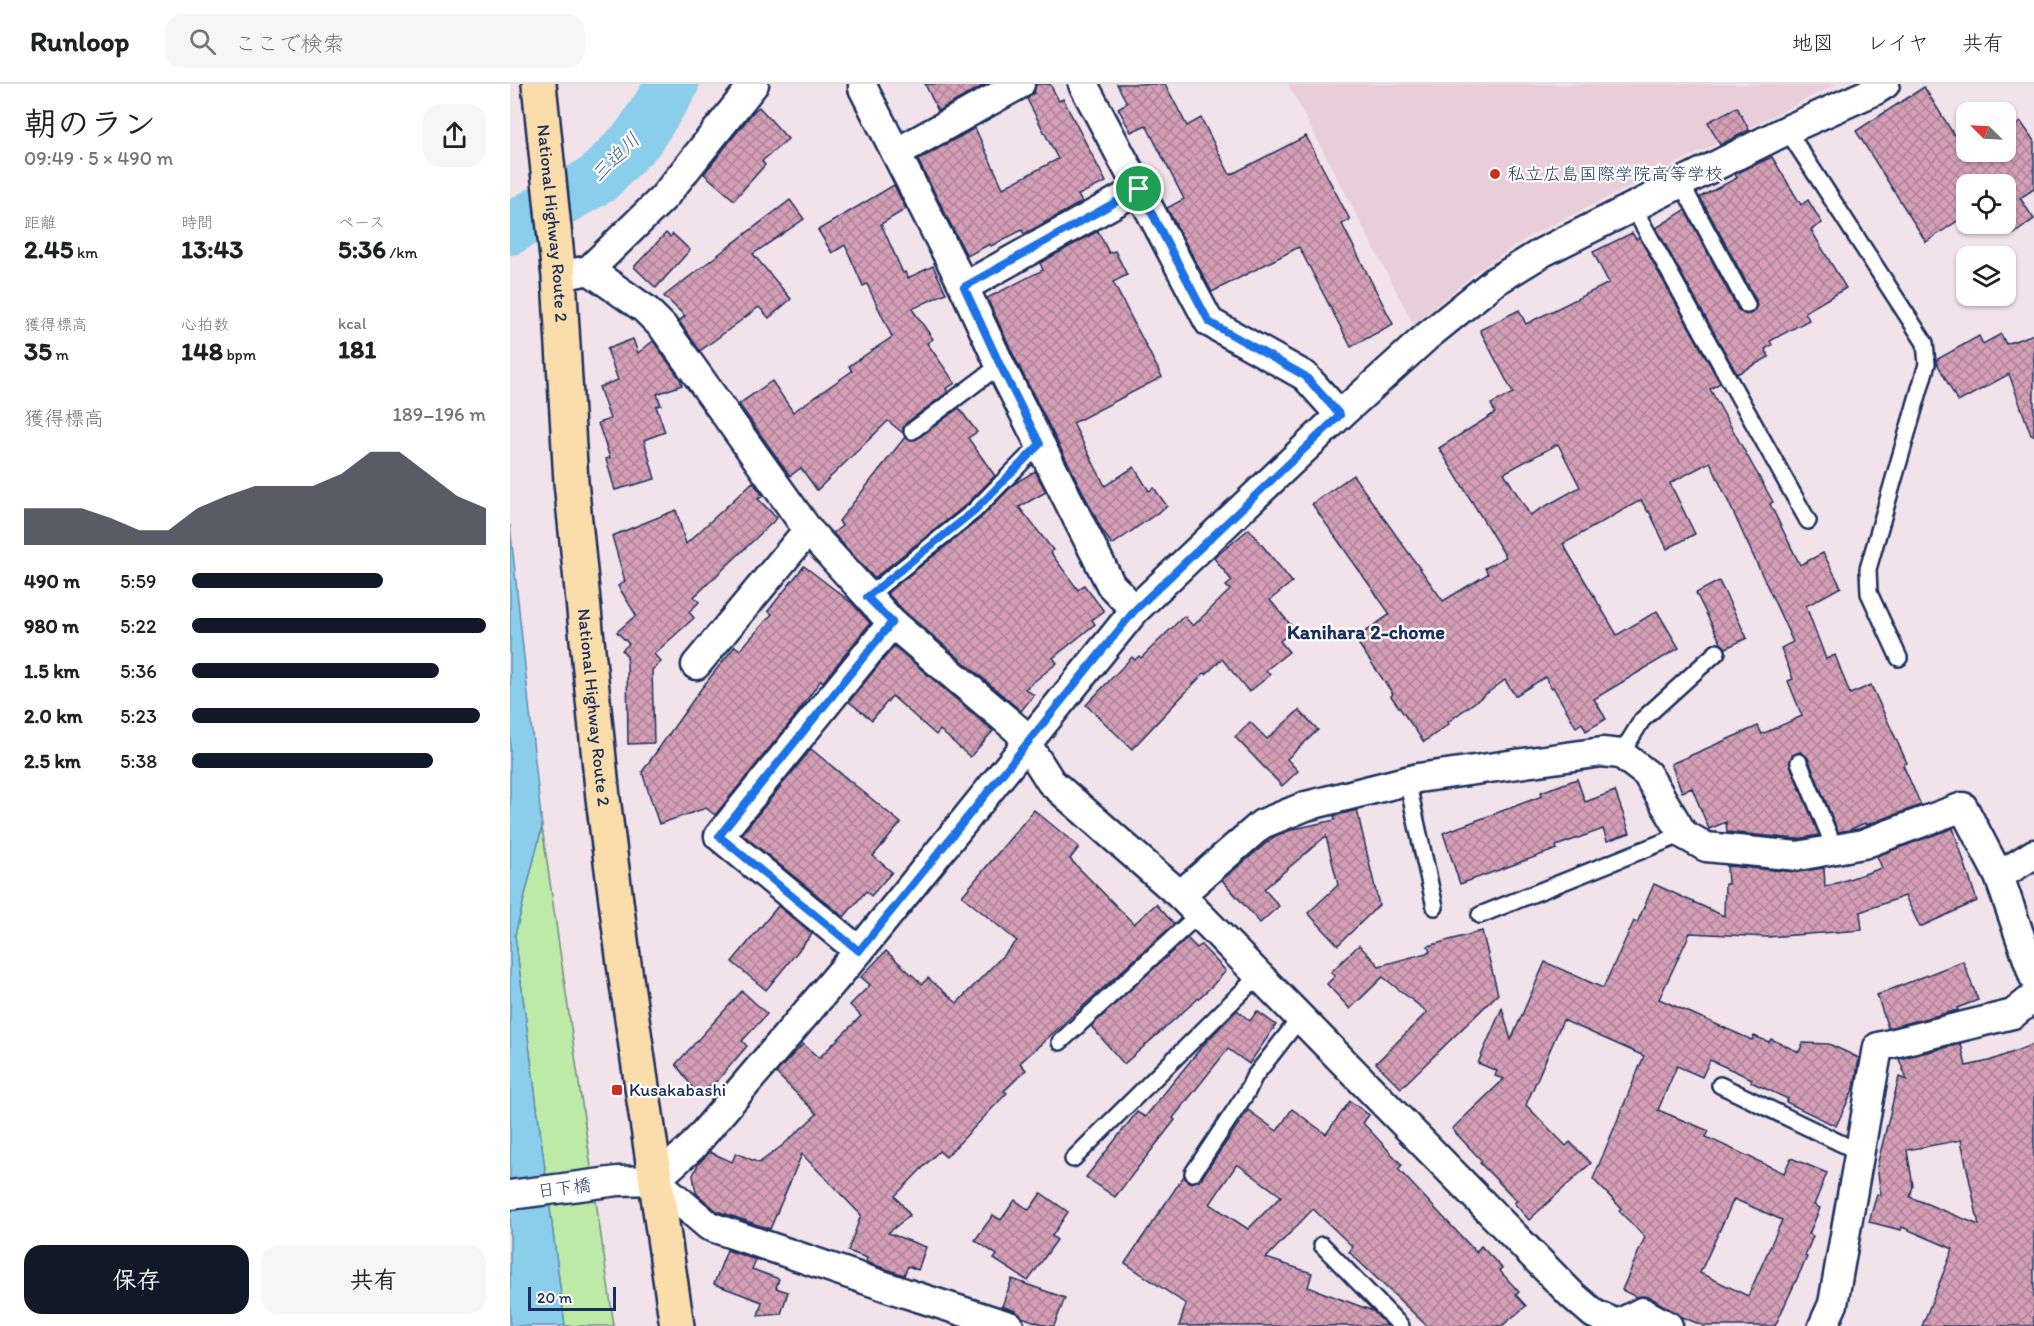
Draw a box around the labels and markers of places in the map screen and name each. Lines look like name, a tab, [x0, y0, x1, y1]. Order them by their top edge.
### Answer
pin	[1113, 163, 1164, 214]
place label: 私立広島国際学院高等学校	[1507, 163, 1723, 185]
marker: 私立広島国際学院高等学校	[1488, 167, 1502, 181]
place label: Kusakabashi	[629, 1079, 726, 1101]
marker: Kusakabashi	[610, 1083, 624, 1097]

